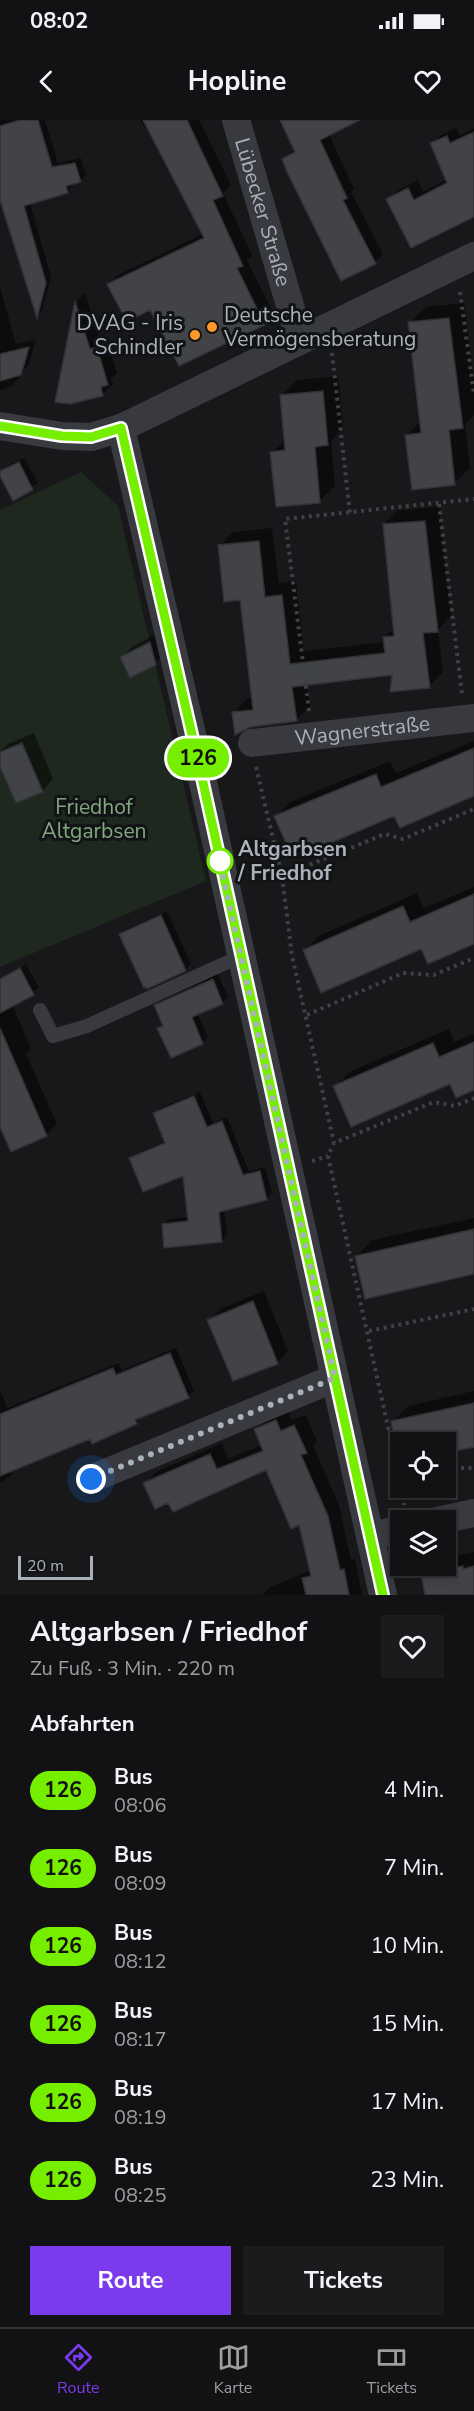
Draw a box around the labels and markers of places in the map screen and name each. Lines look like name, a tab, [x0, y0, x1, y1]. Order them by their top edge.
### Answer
place label: Deutsche Vermögensberatung	[223, 301, 416, 353]
place label: DVAG - Iris Schindler	[77, 309, 183, 361]
marker: Deutsche Vermögensberatung	[205, 320, 219, 334]
marker: DVAG - Iris Schindler	[188, 328, 202, 342]
place label: Altgarbsen / Friedhof	[237, 835, 347, 887]
marker: Altgarbsen / Friedhof	[207, 848, 233, 874]

